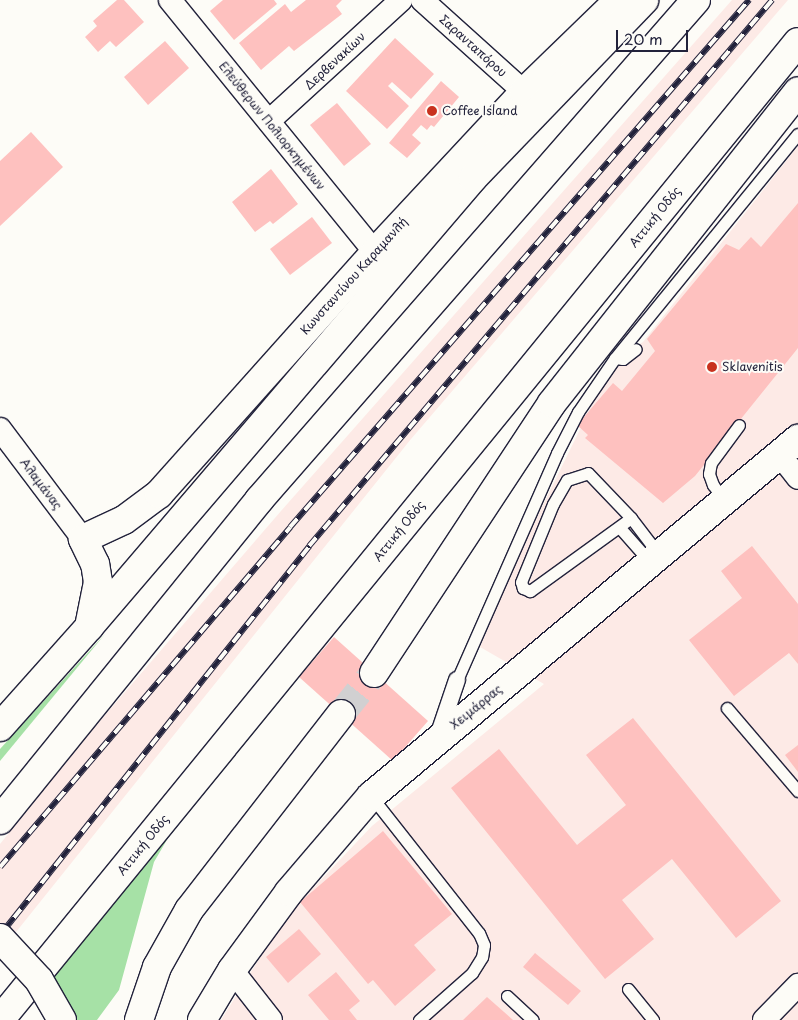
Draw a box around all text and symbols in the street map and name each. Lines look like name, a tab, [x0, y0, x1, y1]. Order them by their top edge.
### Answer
street label: Σαρανταπόρου	[436, 12, 510, 80]
scale bar	[618, 20, 690, 52]
text: 20 m	[624, 27, 663, 50]
street label: Δερβενακίων	[302, 29, 368, 93]
street label: Ελεύθερων Πολιορκημένων	[216, 59, 328, 193]
place label: Coffee Island	[442, 104, 518, 118]
marker: Coffee Island	[426, 105, 438, 117]
street label: Αττική Οδός	[626, 184, 684, 250]
street label: Κωνσταντίνου Καραμανλή	[297, 214, 411, 338]
place label: Sklavenitis	[722, 360, 783, 374]
marker: Sklavenitis	[706, 361, 718, 373]
street label: Αλαμάνας	[17, 455, 65, 513]
street label: Αττική Οδός	[370, 498, 428, 564]
street label: Χειμάρρας	[447, 682, 505, 732]
street label: Αττική Οδός	[114, 812, 172, 878]

